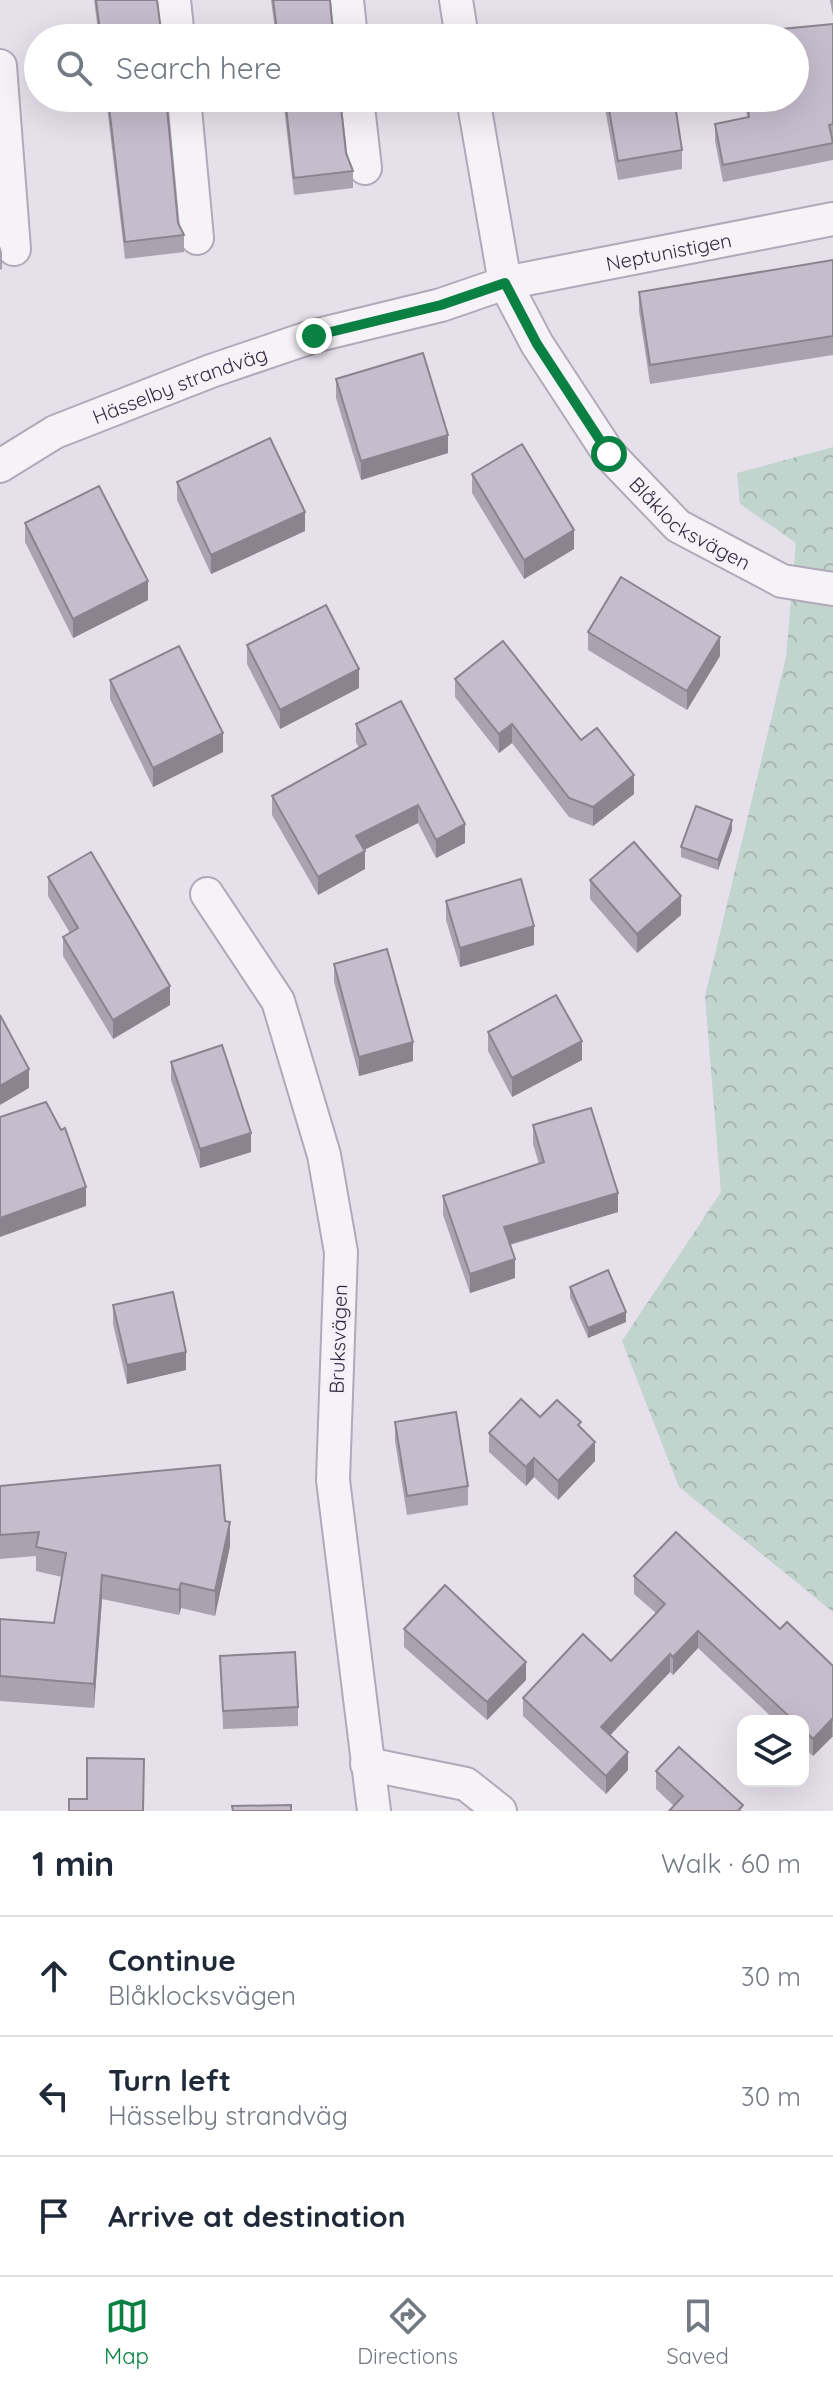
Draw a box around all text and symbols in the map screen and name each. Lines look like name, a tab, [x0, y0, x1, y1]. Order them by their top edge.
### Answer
search box	[24, 24, 809, 112]
icon: search	[52, 46, 96, 90]
text: Search here	[116, 49, 282, 87]
street label: Neptunistigen	[604, 227, 733, 276]
route end	[296, 318, 332, 354]
street label: Hässelby strandväg	[89, 340, 270, 429]
route start	[591, 436, 627, 472]
street label: Blåklocksvägen	[625, 471, 755, 575]
street label: Bruksvägen	[324, 1284, 352, 1394]
map controls	[737, 1715, 809, 1787]
button: layers	[737, 1715, 809, 1787]
text: 1 min	[32, 1842, 114, 1885]
text: Walk · 60 m	[661, 1847, 801, 1880]
text: Continue	[108, 1941, 236, 1979]
icon: ahead	[32, 1954, 76, 1998]
text: 30 m	[741, 1960, 801, 1993]
text: Blåklocksvägen	[108, 1979, 296, 2012]
text: Turn left	[108, 2061, 231, 2099]
icon: left	[32, 2074, 76, 2118]
text: 30 m	[741, 2080, 801, 2113]
text: Hässelby strandväg	[108, 2099, 348, 2132]
icon: arrive	[32, 2194, 76, 2238]
text: Arrive at destination	[108, 2197, 406, 2235]
tab: Map	[104, 2294, 149, 2370]
tab: Directions	[357, 2294, 458, 2370]
tab: Saved	[666, 2294, 729, 2370]

